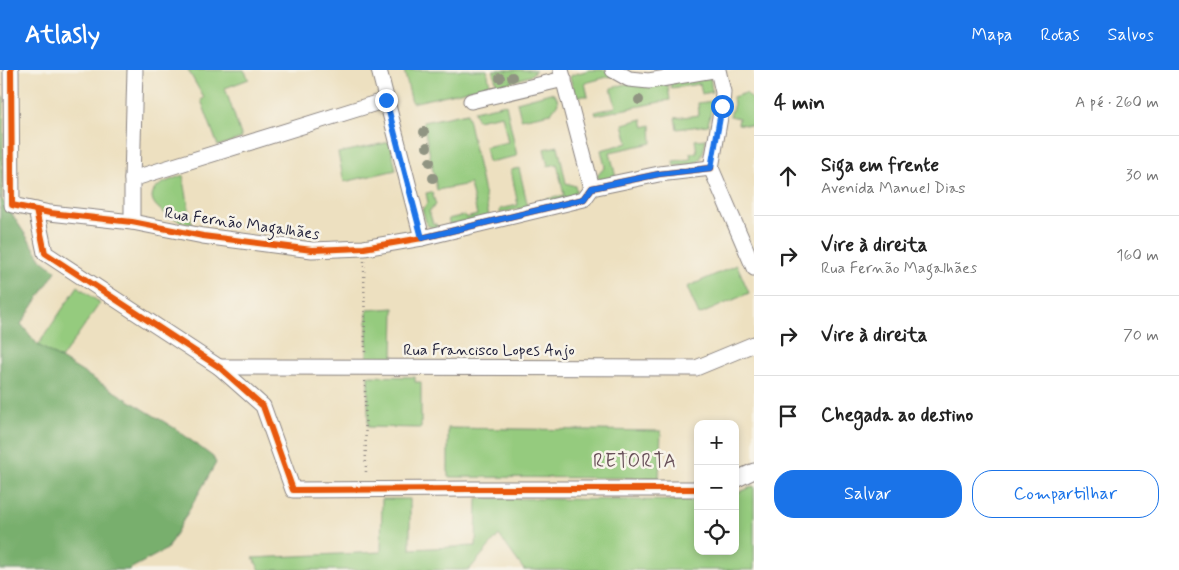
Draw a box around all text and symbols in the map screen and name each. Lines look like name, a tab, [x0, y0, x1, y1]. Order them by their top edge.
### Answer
text: Atlasly	[25, 20, 100, 51]
text: Mapa	[971, 23, 1012, 47]
text: Rotas	[1040, 23, 1080, 47]
text: Salvos	[1108, 23, 1154, 47]
route end	[375, 89, 398, 112]
text: 4 min	[774, 89, 825, 117]
text: A pé · 260 m	[1075, 92, 1159, 113]
route start	[711, 95, 734, 118]
text: Siga em frente	[821, 153, 939, 178]
icon: ahead	[774, 162, 802, 190]
text: 30 m	[1126, 165, 1159, 186]
text: Avenida Manuel Dias	[821, 178, 965, 199]
street label: Rua Fernão Magalhães	[163, 203, 321, 246]
text: Vire à direita	[821, 233, 927, 258]
icon: right	[774, 242, 802, 270]
text: 160 m	[1116, 245, 1159, 266]
text: Rua Fernão Magalhães	[821, 258, 977, 279]
icon: right	[774, 322, 802, 350]
text: Vire à direita	[821, 323, 927, 348]
text: 70 m	[1123, 325, 1159, 346]
street label: Rua Francisco Lopes Anjo	[403, 340, 575, 361]
icon: arrive	[774, 402, 802, 430]
text: Chegada ao destino	[821, 403, 973, 428]
map controls	[694, 420, 739, 555]
button: +	[694, 420, 739, 465]
district label: RETORTA	[593, 449, 677, 474]
button: −	[694, 465, 739, 510]
button: Salvar	[774, 470, 962, 518]
button: Compartilhar	[972, 470, 1159, 518]
button: locate	[694, 510, 739, 555]

